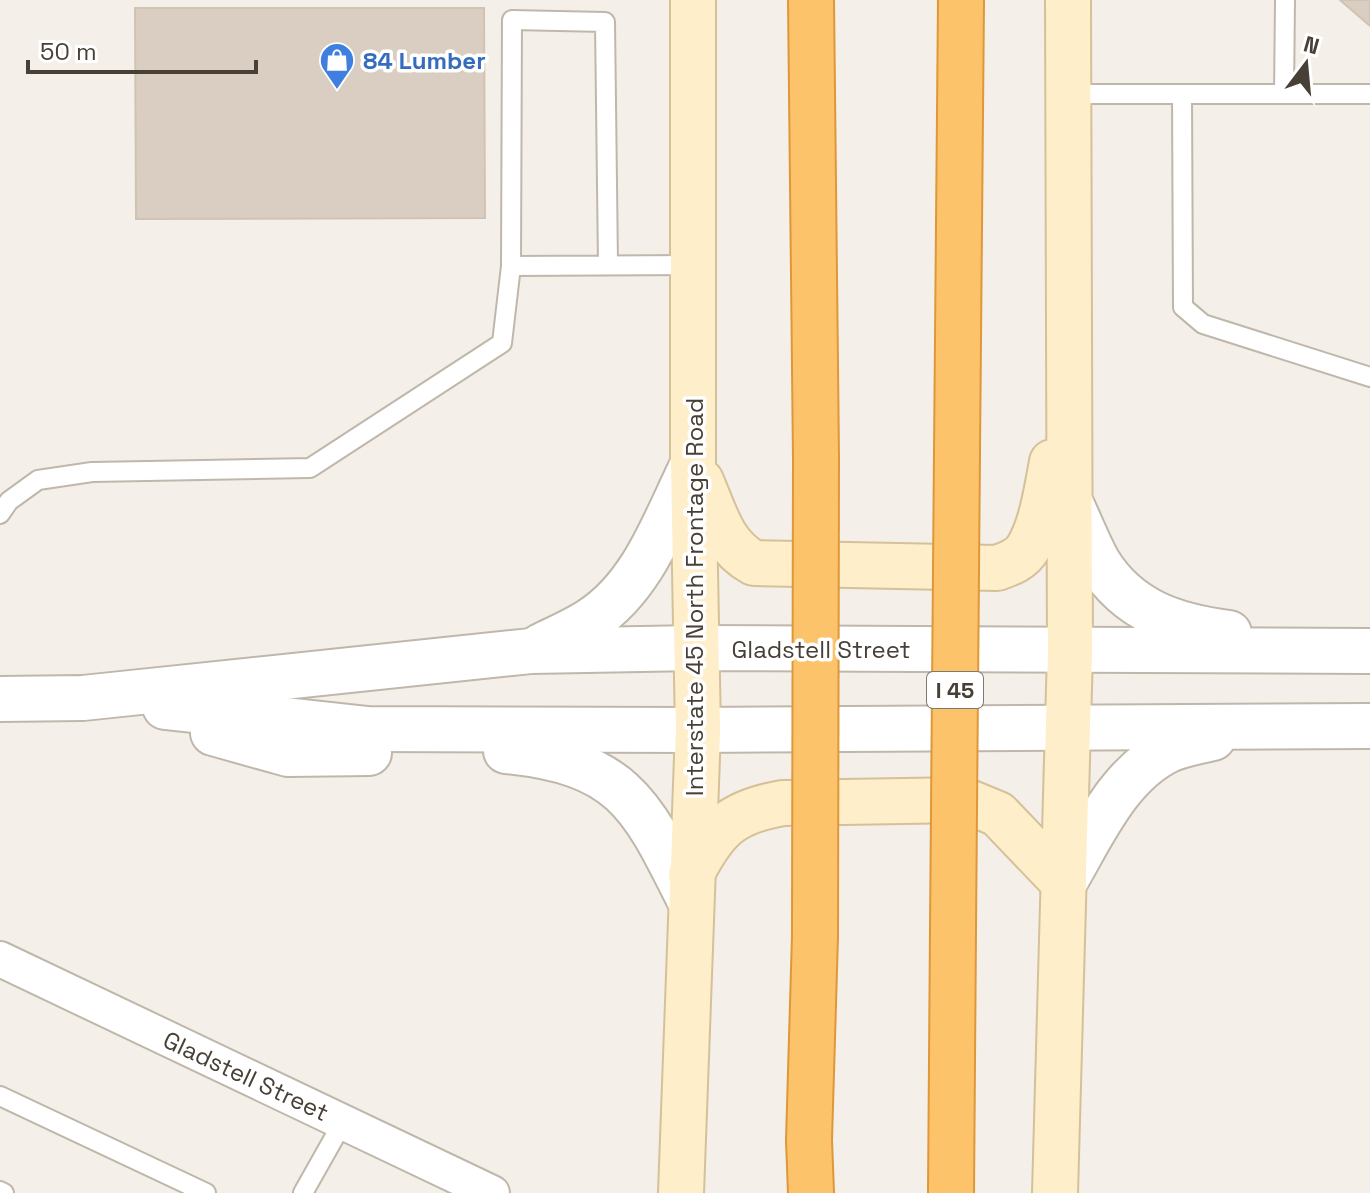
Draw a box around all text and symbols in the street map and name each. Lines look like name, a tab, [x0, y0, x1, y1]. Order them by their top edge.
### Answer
scale bar	[28, 24, 256, 74]
north arrow	[1266, 24, 1346, 104]
text: N	[1301, 29, 1322, 60]
text: 50 m	[40, 36, 97, 67]
shop icon: 84 Lumber	[318, 41, 356, 91]
place label: 84 Lumber	[363, 45, 486, 76]
street label: Interstate 45 North Frontage Road	[679, 398, 710, 796]
street label: Gladstell Street	[731, 634, 911, 665]
road number: I 45	[927, 672, 983, 708]
street label: Gladstell Street	[158, 1024, 334, 1128]

